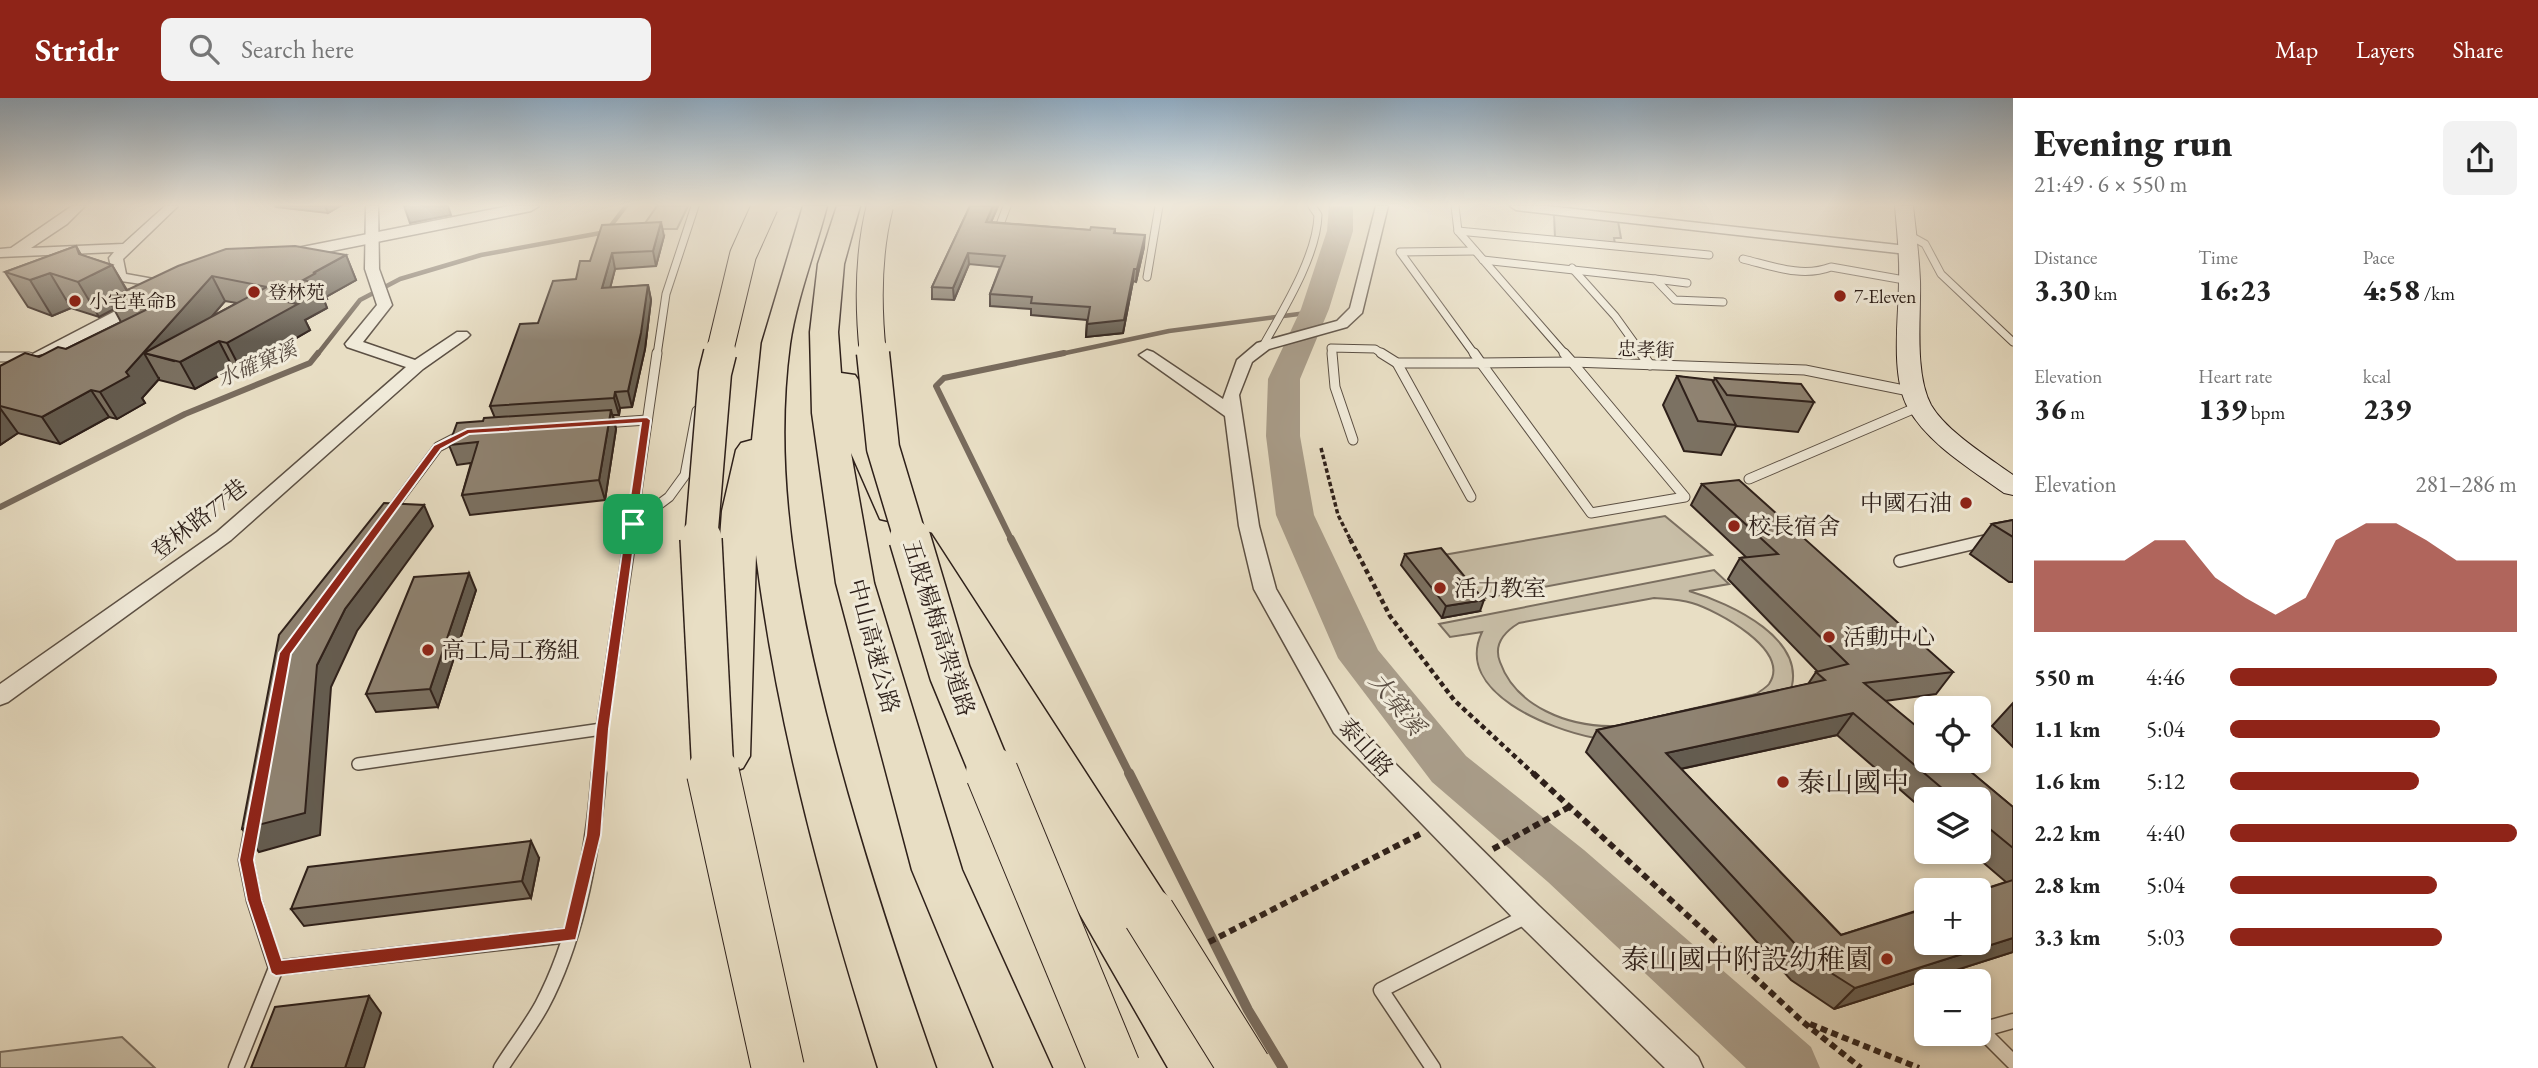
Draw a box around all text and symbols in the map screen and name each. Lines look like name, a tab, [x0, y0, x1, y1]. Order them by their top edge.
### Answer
search box	[161, 18, 651, 81]
text: Stridr	[35, 28, 119, 71]
icon: search	[185, 30, 223, 68]
text: Search here	[241, 32, 354, 66]
text: Map	[2275, 34, 2318, 65]
text: Layers	[2356, 34, 2415, 65]
text: Share	[2453, 34, 2503, 65]
text: Evening run	[2034, 118, 2232, 167]
button: share	[2443, 121, 2517, 195]
text: 21:49 · 6 × 550 m	[2034, 169, 2187, 199]
text: Distance	[2034, 245, 2097, 270]
text: Time	[2198, 245, 2238, 270]
text: Pace	[2363, 245, 2395, 270]
text: 3.30	[2034, 270, 2090, 309]
text: 16:23	[2198, 270, 2272, 309]
text: 4:58	[2363, 270, 2420, 309]
place label: 登林苑	[268, 280, 325, 305]
text: km	[2090, 281, 2118, 306]
text: /km	[2420, 281, 2455, 306]
marker: 登林苑	[246, 284, 262, 300]
place label: 7-Eleven	[1854, 284, 1916, 309]
marker: 7-Eleven	[1832, 288, 1848, 304]
place label: 小宅革命B	[89, 289, 176, 314]
marker: 小宅革命B	[67, 293, 83, 309]
water label: 水確窠溪	[213, 334, 303, 392]
street label: 忠孝街	[1617, 336, 1675, 363]
text: Elevation	[2034, 364, 2102, 389]
text: Heart rate	[2198, 364, 2272, 389]
text: kcal	[2363, 364, 2391, 389]
text: 36	[2034, 389, 2066, 428]
text: 139	[2198, 389, 2247, 428]
text: 239	[2363, 389, 2411, 428]
text: m	[2066, 400, 2085, 425]
text: bpm	[2247, 400, 2285, 425]
text: Elevation	[2034, 469, 2117, 499]
text: 281–286 m	[2416, 469, 2517, 499]
street label: 登林路77巷	[145, 472, 253, 566]
place label: 中國石油	[1860, 488, 1952, 518]
pin	[603, 494, 663, 554]
marker: 中國石油	[1958, 495, 1974, 511]
icon: arrive	[614, 505, 652, 543]
place label: 校長宿舍	[1748, 511, 1840, 541]
marker: 校長宿舍	[1726, 518, 1742, 534]
street label: 五股楊梅高架道路	[896, 536, 982, 720]
place label: 活力教室	[1454, 573, 1546, 603]
street label: 中山高速公路	[842, 575, 906, 717]
marker: 活力教室	[1432, 580, 1448, 596]
place label: 活動中心	[1843, 622, 1935, 652]
marker: 活動中心	[1821, 629, 1837, 645]
place label: 高工局工務組	[442, 635, 580, 665]
marker: 高工局工務組	[420, 642, 436, 658]
text: 550 m	[2034, 662, 2095, 692]
text: 4:46	[2146, 662, 2185, 692]
water label: 大窠溪	[1363, 666, 1434, 744]
map controls	[1914, 696, 1991, 1046]
button: locate	[1914, 696, 1991, 773]
street label: 泰山路	[1332, 711, 1400, 783]
text: 1.1 km	[2034, 714, 2101, 744]
text: 5:04	[2146, 714, 2185, 744]
place label: 泰山國中	[1797, 764, 1909, 800]
text: 1.6 km	[2034, 766, 2101, 796]
text: 5:12	[2146, 766, 2185, 796]
marker: 泰山國中	[1775, 774, 1791, 790]
button: layers	[1914, 787, 1991, 864]
text: 2.2 km	[2034, 818, 2101, 848]
text: 4:40	[2146, 818, 2185, 848]
text: 2.8 km	[2034, 870, 2101, 900]
text: 5:04	[2146, 870, 2185, 900]
button: +	[1914, 878, 1991, 955]
text: 3.3 km	[2034, 922, 2101, 952]
text: 5:03	[2146, 922, 2185, 952]
place label: 泰山國中附設幼稚園	[1621, 941, 1873, 977]
marker: 泰山國中附設幼稚園	[1879, 951, 1895, 967]
button: −	[1914, 969, 1991, 1046]

